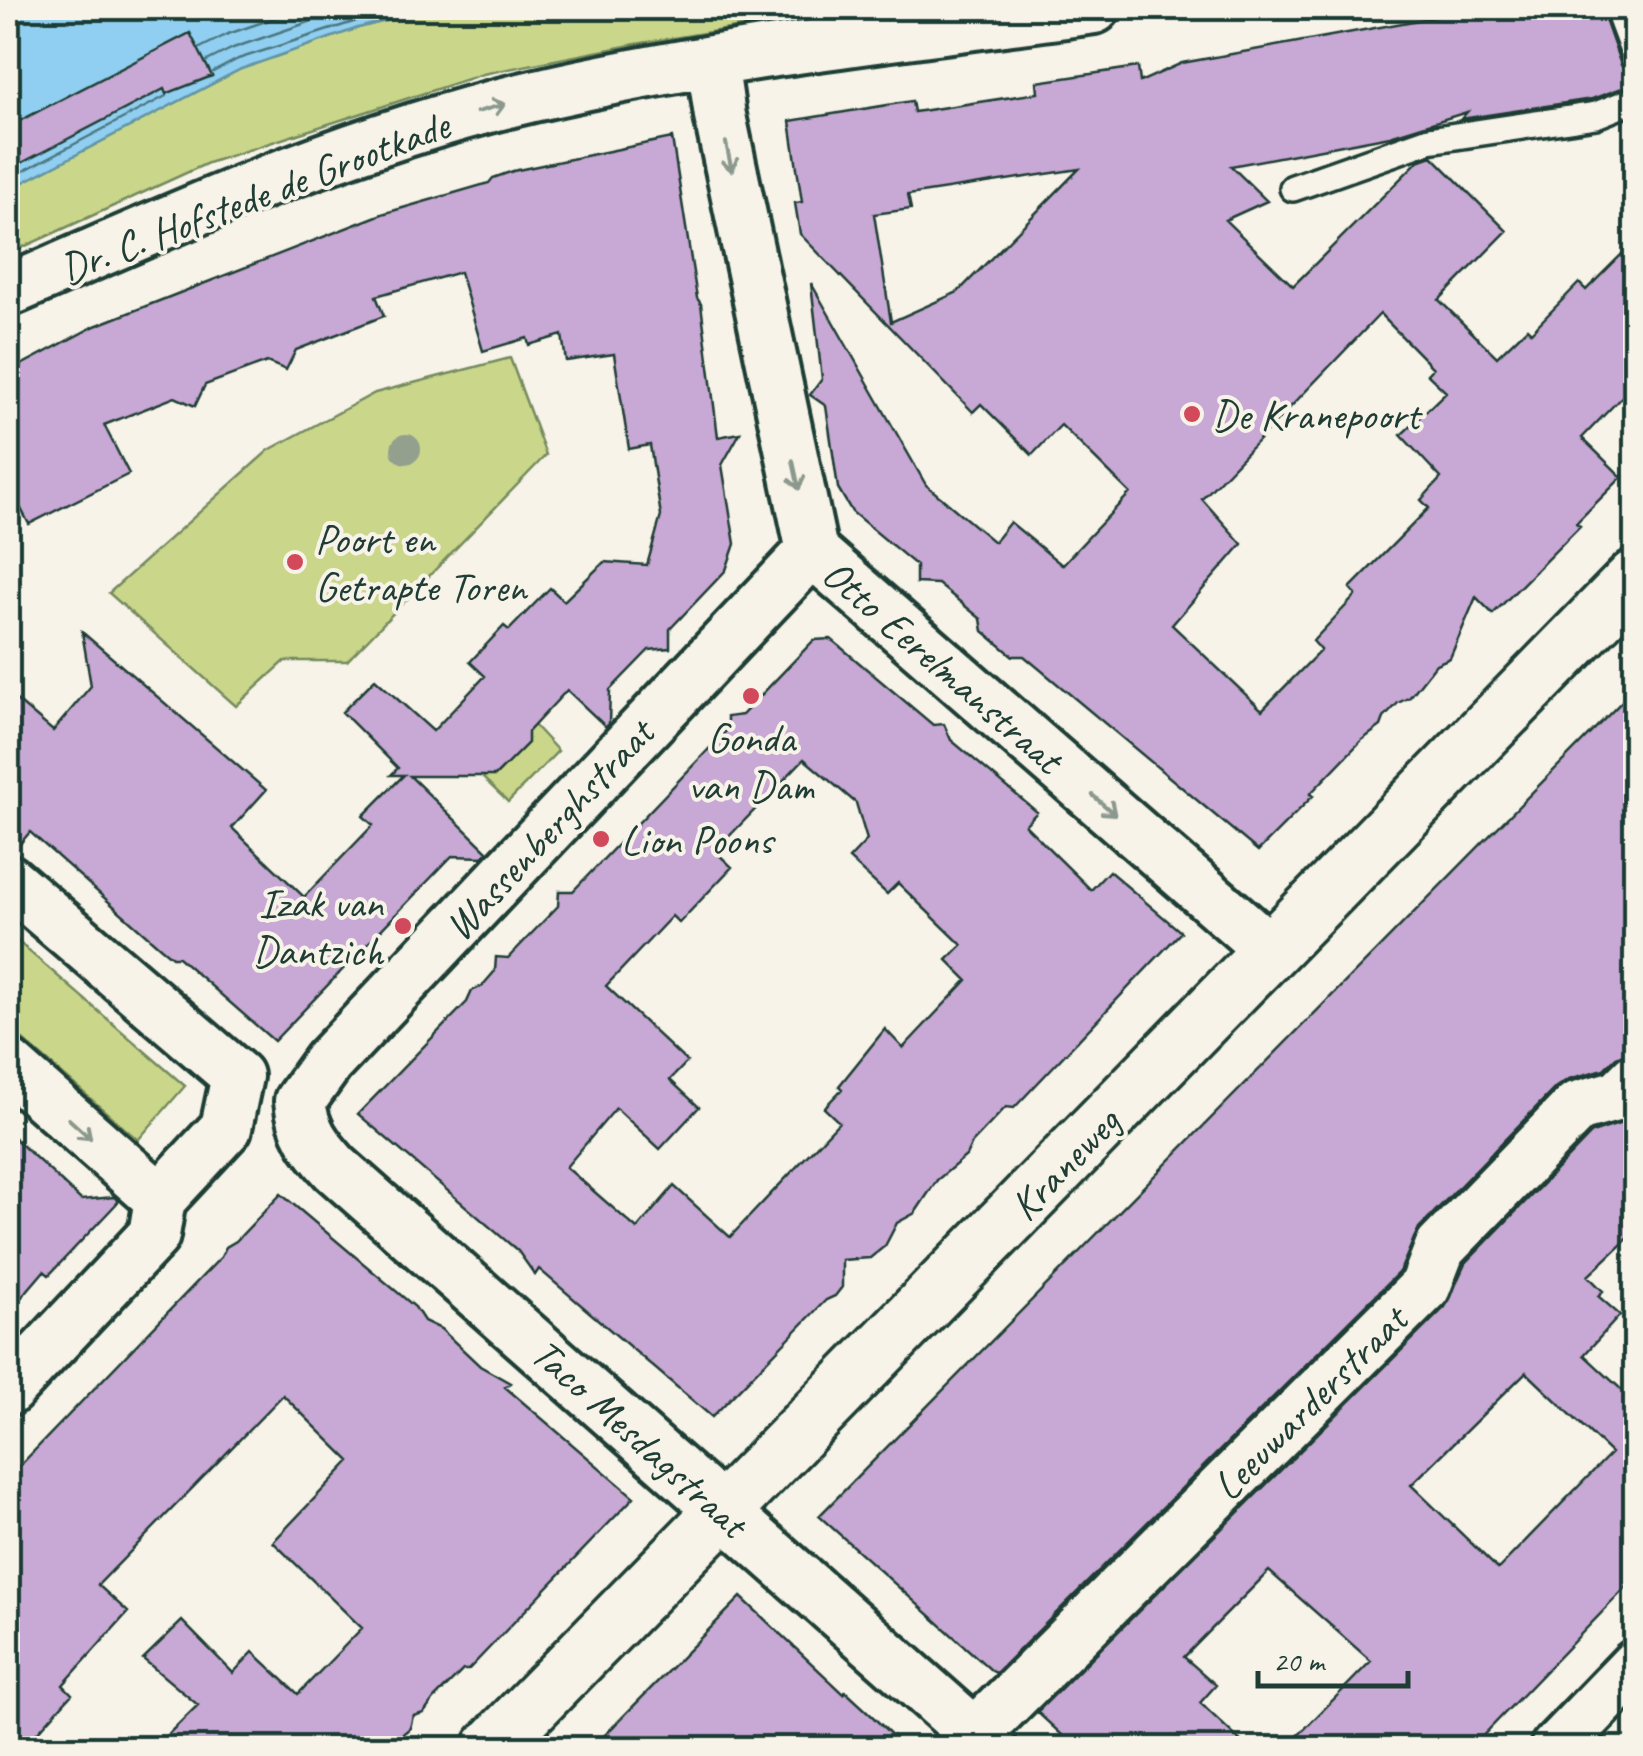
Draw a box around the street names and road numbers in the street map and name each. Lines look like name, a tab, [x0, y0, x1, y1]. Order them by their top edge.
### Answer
street label: Dr. C. Hofstede de Grootkade	[52, 98, 459, 296]
street label: Otto Eerelmanstraat	[811, 547, 1076, 788]
street label: Wassenberghstraat	[433, 705, 668, 952]
street label: Kraneweg	[998, 1095, 1133, 1232]
street label: Leeuwarderstraat	[1202, 1292, 1421, 1512]
street label: Taco Mesdagstraat	[520, 1327, 761, 1552]

